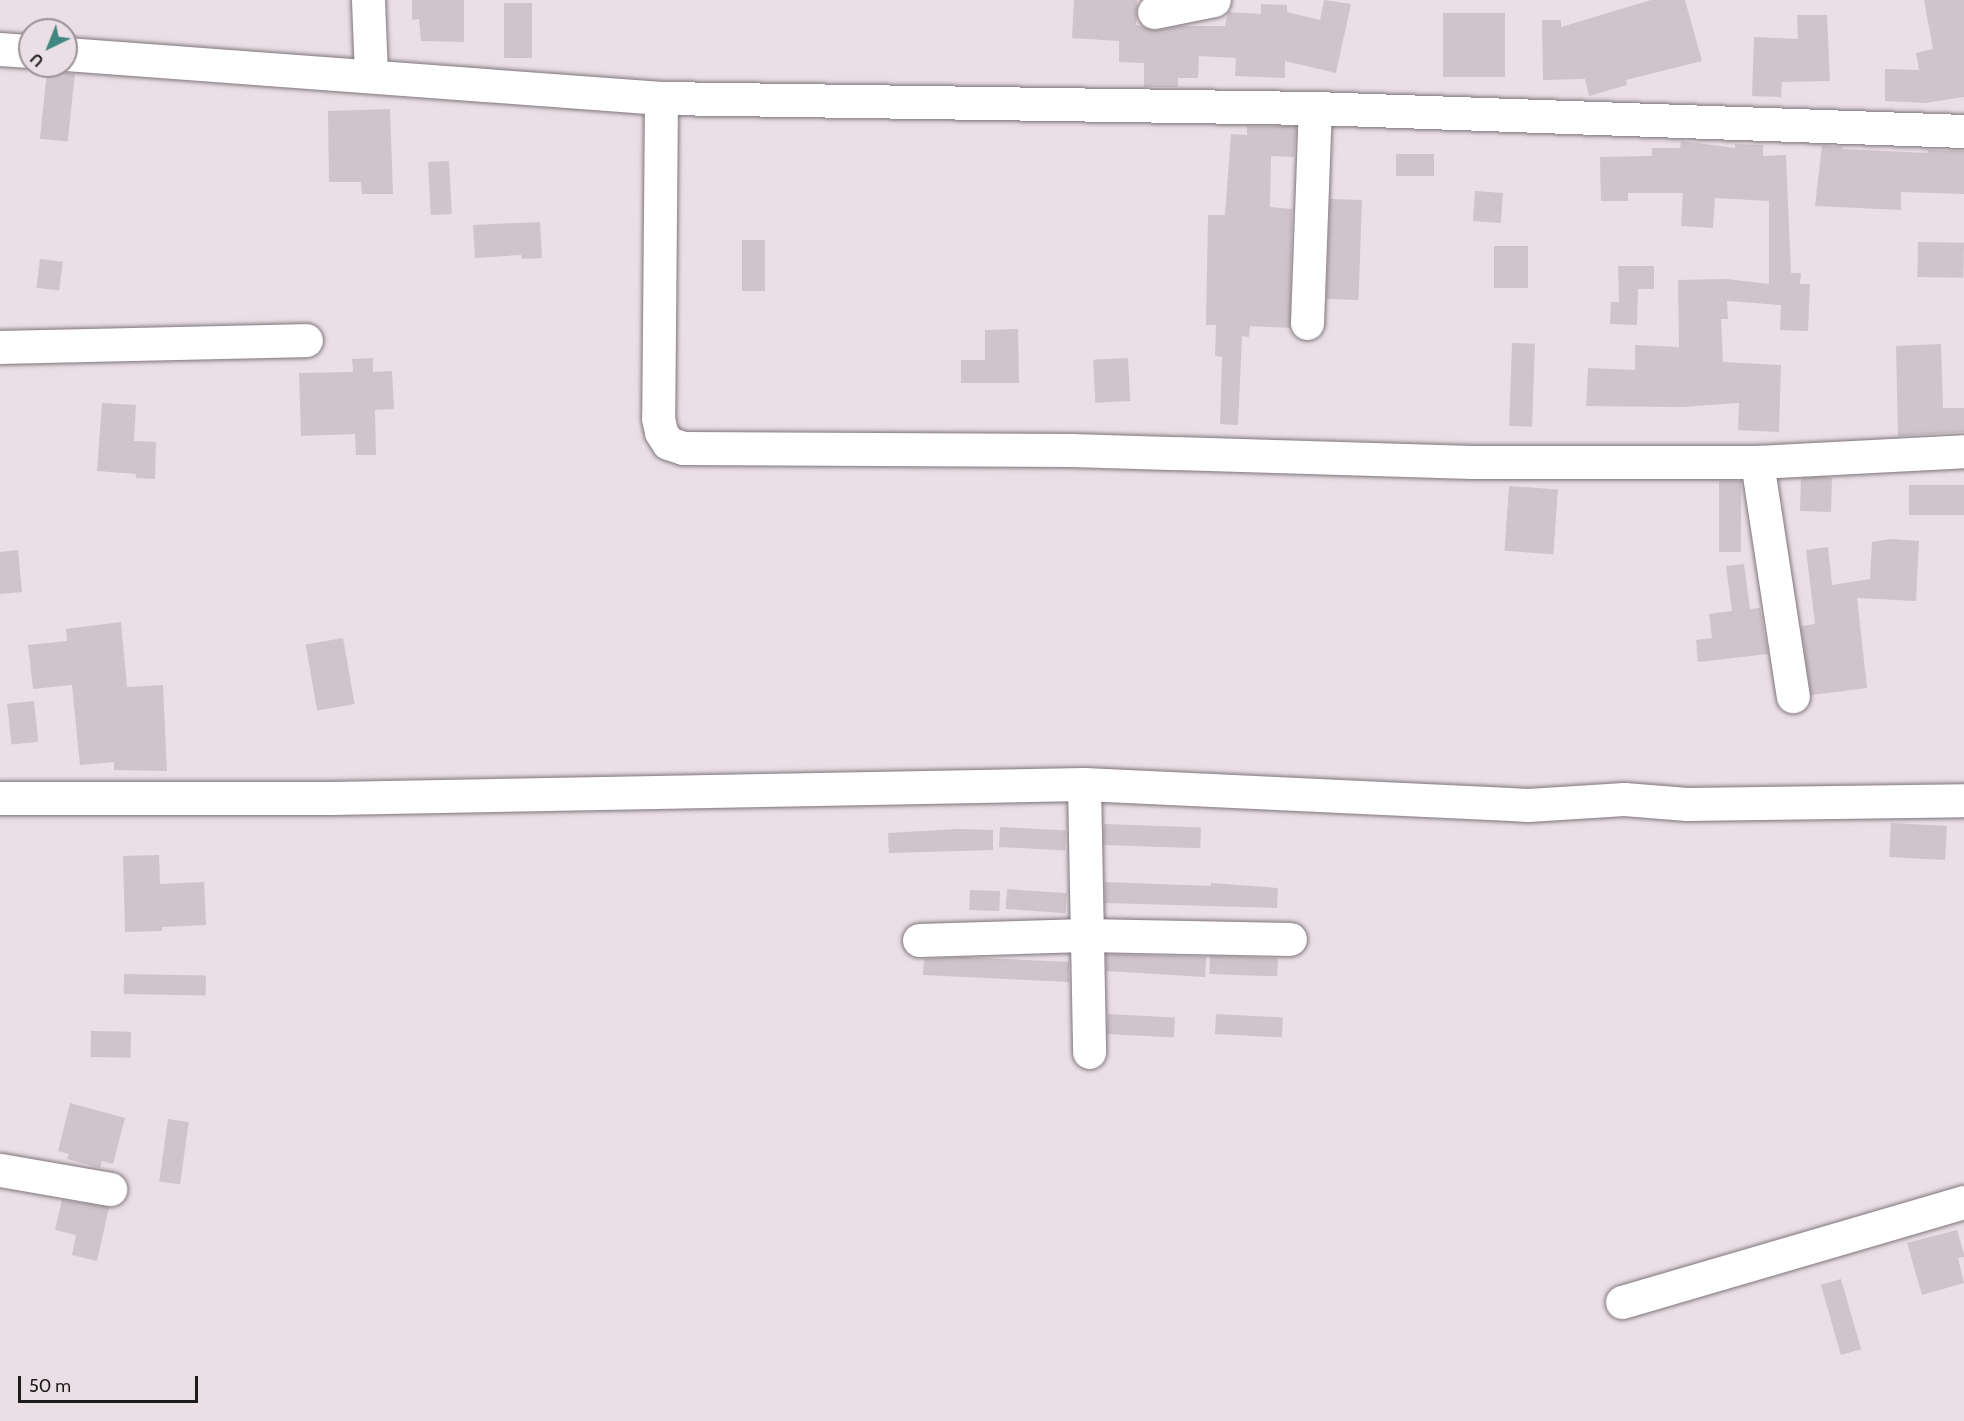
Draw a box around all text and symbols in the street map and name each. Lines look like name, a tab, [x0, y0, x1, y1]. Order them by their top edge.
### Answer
north arrow	[18, 18, 78, 78]
text: U	[26, 49, 47, 71]
scale bar	[21, 1364, 201, 1402]
text: 50 m	[29, 1375, 71, 1397]

